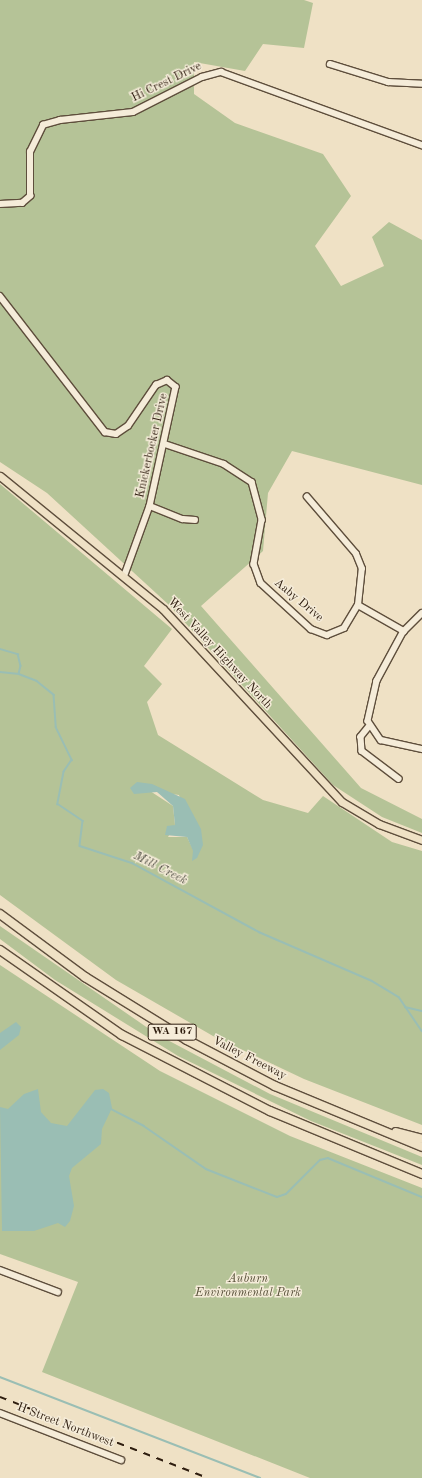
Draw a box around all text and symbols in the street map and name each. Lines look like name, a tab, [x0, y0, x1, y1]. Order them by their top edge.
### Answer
street label: Hi Crest Drive	[130, 60, 204, 106]
street label: Knickerbocker Drive	[134, 392, 172, 500]
street label: Aaby Drive	[270, 576, 326, 626]
street label: West Valley Highway North	[164, 595, 274, 713]
water label: Mill Creek	[130, 849, 190, 889]
road number: WA 167	[147, 1023, 197, 1041]
street label: Valley Freeway	[210, 1034, 288, 1084]
park label: Auburn Environmental Park	[195, 1273, 301, 1301]
street label: H Street Northwest	[15, 1401, 115, 1451]

